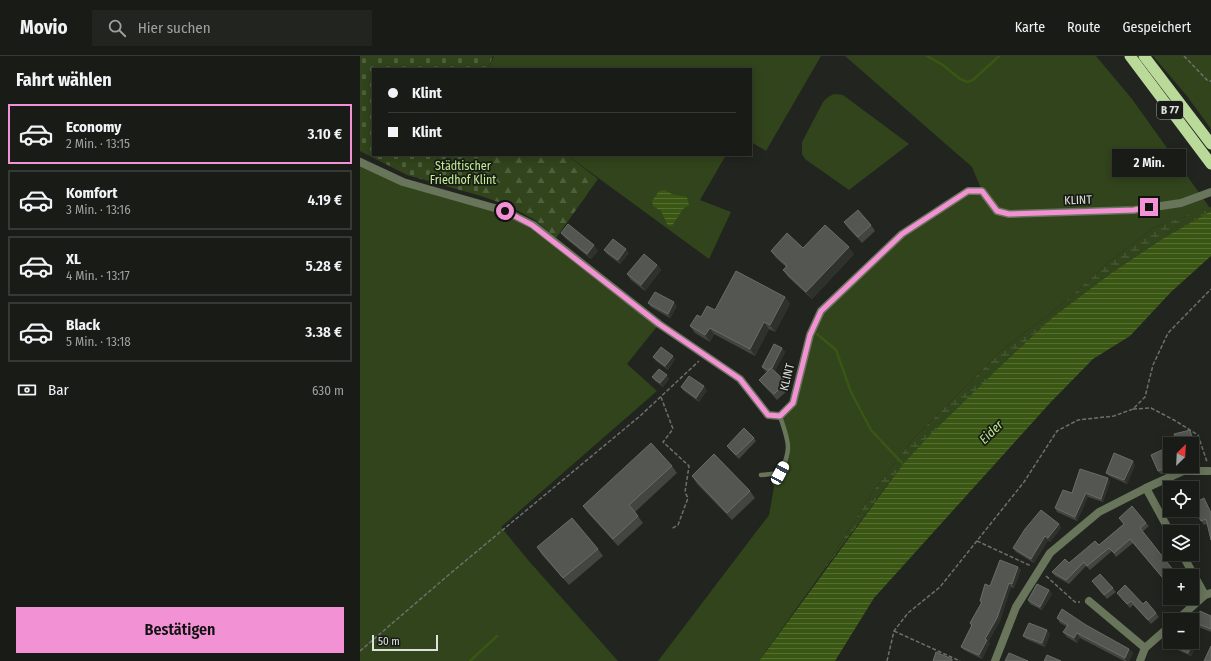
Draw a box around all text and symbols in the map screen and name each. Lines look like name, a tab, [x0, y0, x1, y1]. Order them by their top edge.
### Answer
search box	[92, 10, 372, 46]
text: Movio	[20, 16, 68, 39]
icon: search	[106, 17, 128, 39]
text: Hier suchen	[138, 19, 211, 37]
text: Karte	[1015, 19, 1045, 36]
text: Route	[1067, 19, 1100, 36]
text: Gespeichert	[1122, 19, 1191, 36]
text: Fahrt wählen	[16, 69, 112, 91]
text: Klint	[412, 84, 442, 102]
road number: B 77	[1157, 101, 1183, 119]
icon: car	[18, 116, 54, 152]
text: Economy	[66, 118, 121, 136]
text: Klint	[412, 123, 442, 141]
text: 3.10 €	[308, 125, 342, 143]
text: 2 Min. · 13:15	[66, 136, 130, 151]
callout: 2 Min.	[1112, 149, 1186, 177]
text: 2 Min.	[1133, 155, 1165, 170]
park label: Städtischer Friedhof Klint	[430, 159, 496, 187]
icon: car	[18, 182, 54, 218]
text: Komfort	[66, 184, 117, 202]
text: 4.19 €	[307, 191, 342, 209]
street label: KLINT	[1064, 193, 1092, 207]
route end	[1140, 198, 1158, 216]
text: 3 Min. · 13:16	[66, 202, 131, 217]
route start	[496, 202, 514, 220]
icon: car	[18, 248, 54, 284]
text: XL	[66, 250, 81, 268]
text: 5.28 €	[305, 257, 342, 275]
text: 4 Min. · 13:17	[66, 268, 130, 283]
icon: car	[18, 314, 54, 350]
text: Black	[66, 316, 100, 334]
text: 3.38 €	[305, 323, 342, 341]
text: 5 Min. · 13:18	[66, 334, 131, 349]
street label: KLINT	[777, 361, 797, 392]
icon: cash	[16, 379, 38, 401]
text: Bar	[48, 381, 69, 399]
text: 630 m	[312, 383, 344, 398]
water label: Eider	[976, 417, 1006, 447]
north arrow	[1163, 437, 1199, 473]
map controls	[1163, 437, 1199, 649]
car	[769, 460, 791, 486]
button: locate	[1163, 481, 1199, 517]
button: layers	[1163, 525, 1199, 561]
button: +	[1163, 569, 1199, 605]
button: Bestätigen	[16, 607, 344, 653]
button: −	[1163, 613, 1199, 649]
scale bar	[372, 633, 438, 652]
text: 50 m	[378, 635, 400, 648]

